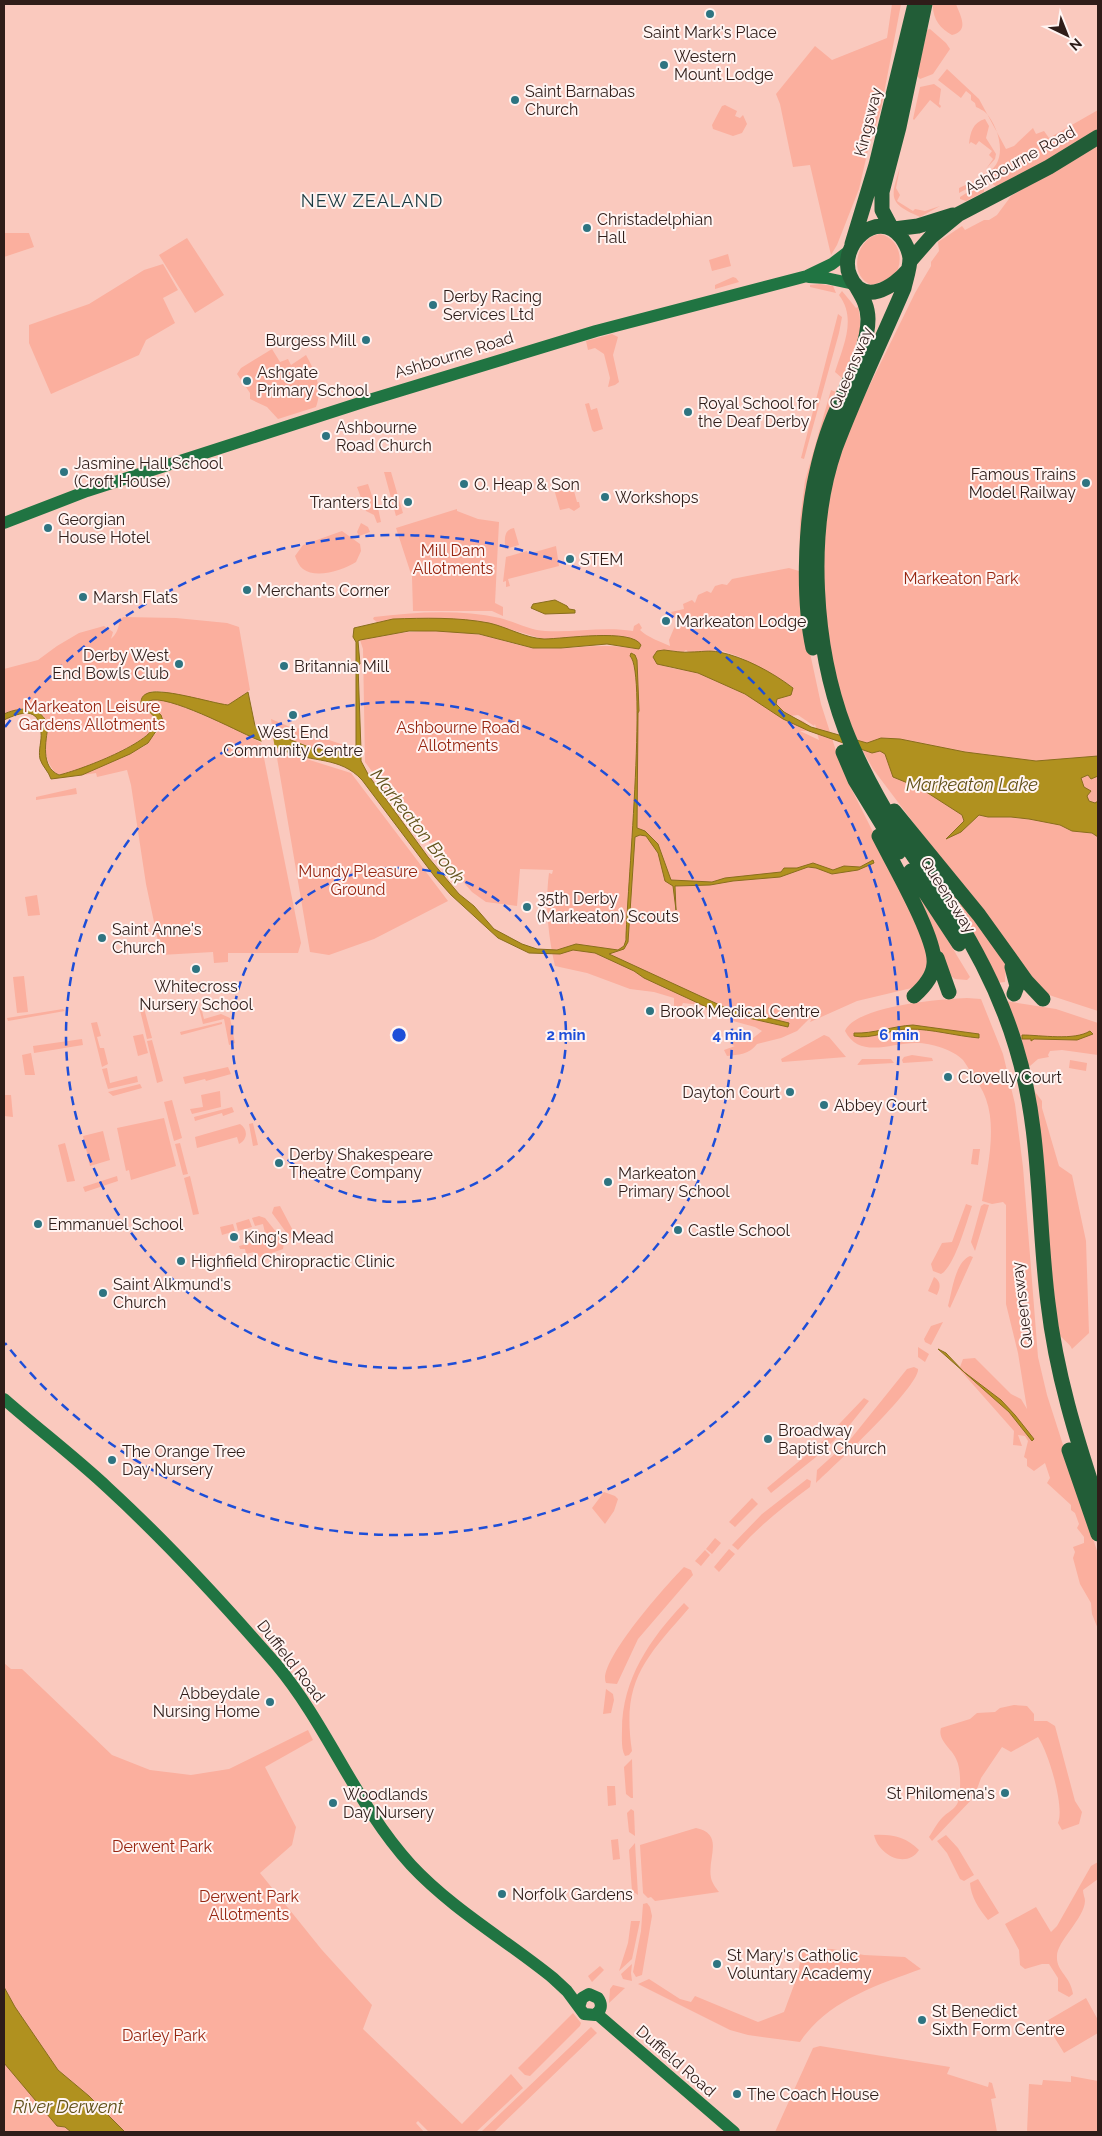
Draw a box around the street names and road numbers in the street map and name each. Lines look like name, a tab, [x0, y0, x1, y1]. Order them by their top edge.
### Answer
street label: Kingsway	[850, 85, 886, 159]
street label: Ashbourne Road	[961, 122, 1079, 198]
street label: Queensway	[825, 324, 877, 412]
street label: Ashbourne Road	[392, 328, 516, 382]
street label: Queensway	[916, 853, 980, 937]
street label: Queensway	[1007, 1260, 1037, 1349]
street label: Duffield Road	[253, 1616, 329, 1706]
street label: Duffield Road	[632, 2021, 720, 2101]

